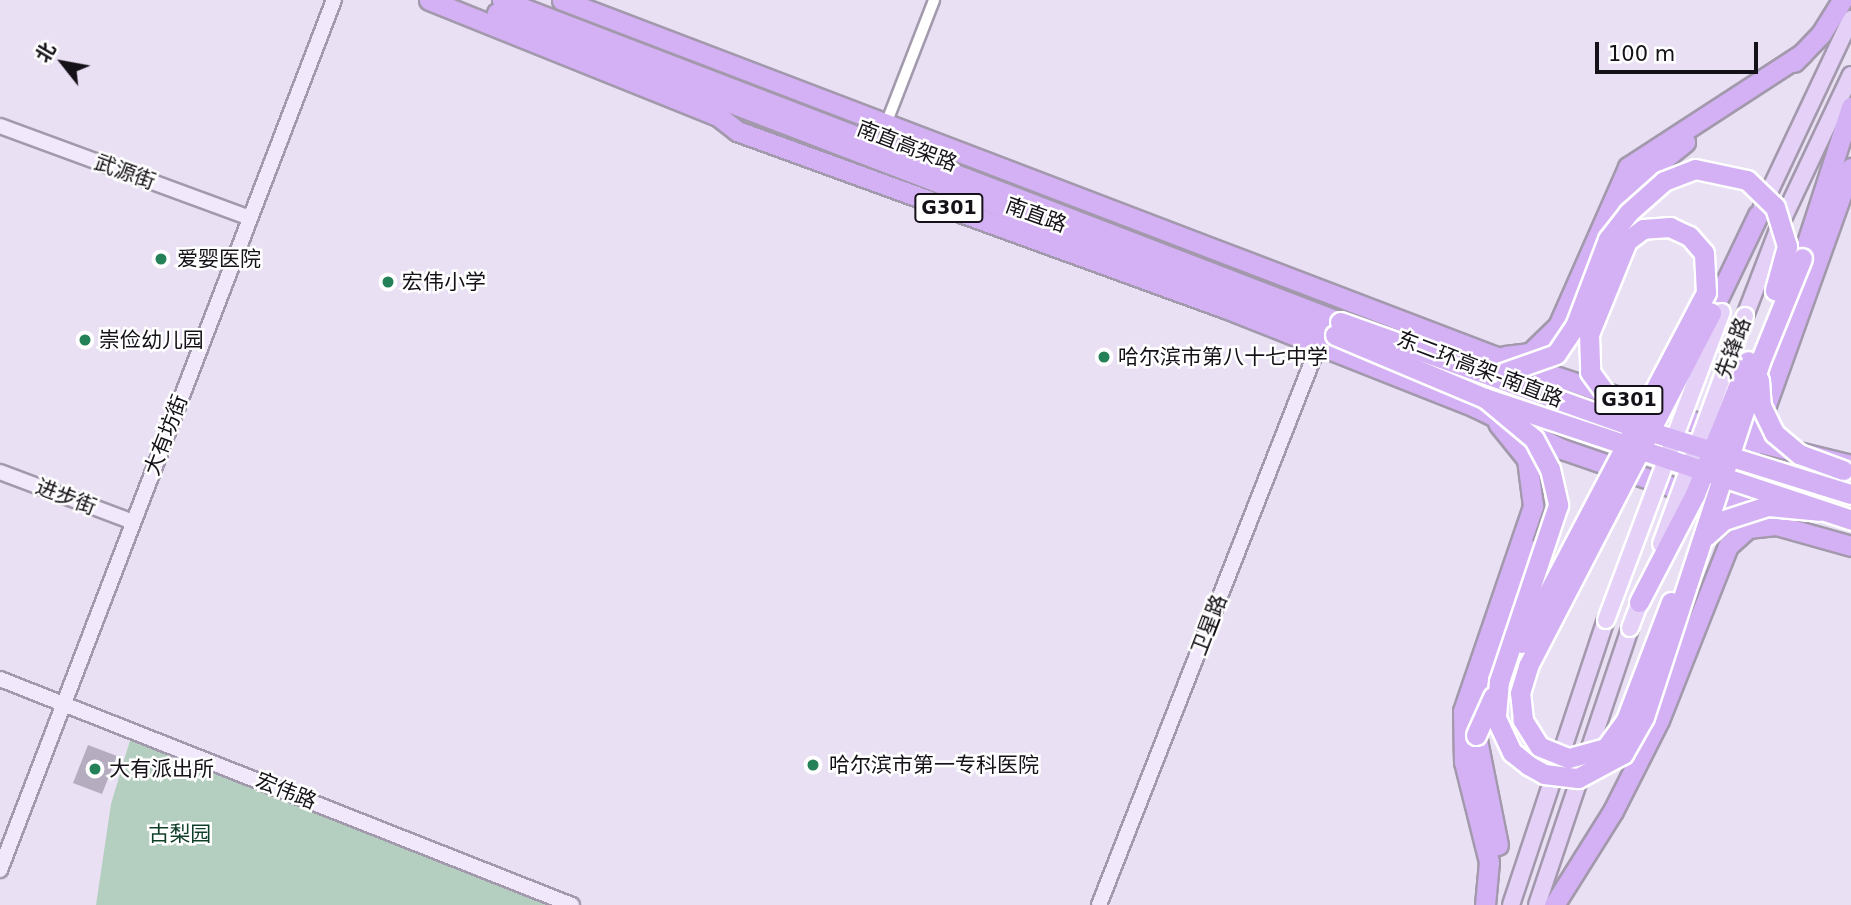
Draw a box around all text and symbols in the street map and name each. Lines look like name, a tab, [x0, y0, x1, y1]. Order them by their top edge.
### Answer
north arrow	[28, 28, 98, 98]
scale bar	[1599, 28, 1762, 72]
text: 北	[31, 38, 59, 66]
text: 100 m	[1608, 42, 1675, 66]
street label: 南直高架路	[853, 115, 961, 177]
street label: 武源街	[91, 149, 159, 195]
road number: G301	[914, 192, 984, 224]
street label: 南直路	[1002, 192, 1070, 238]
place label: 爱婴医院	[177, 246, 261, 272]
marker: 爱婴医院	[151, 249, 171, 269]
place label: 宏伟小学	[402, 269, 486, 295]
marker: 宏伟小学	[380, 274, 396, 290]
street label: 先锋路	[1710, 314, 1756, 382]
street label: 东二环高架-南直路	[1394, 326, 1566, 412]
place label: 崇俭幼儿园	[99, 327, 204, 353]
marker: 崇俭幼儿园	[77, 332, 93, 348]
place label: 哈尔滨市第八十七中学	[1118, 344, 1328, 370]
marker: 哈尔滨市第八十七中学	[1096, 349, 1112, 365]
road number: G301	[1594, 384, 1664, 416]
street label: 大有坊街	[139, 391, 193, 479]
street label: 进步街	[32, 474, 100, 520]
street label: 卫星路	[1186, 591, 1232, 659]
place label: 哈尔滨市第一专科医院	[829, 752, 1039, 778]
marker: 哈尔滨市第一专科医院	[803, 755, 823, 775]
place label: 大有派出所	[109, 756, 214, 782]
marker: 大有派出所	[87, 761, 103, 777]
street label: 宏伟路	[252, 768, 320, 814]
park label: 古梨园	[149, 821, 211, 847]

